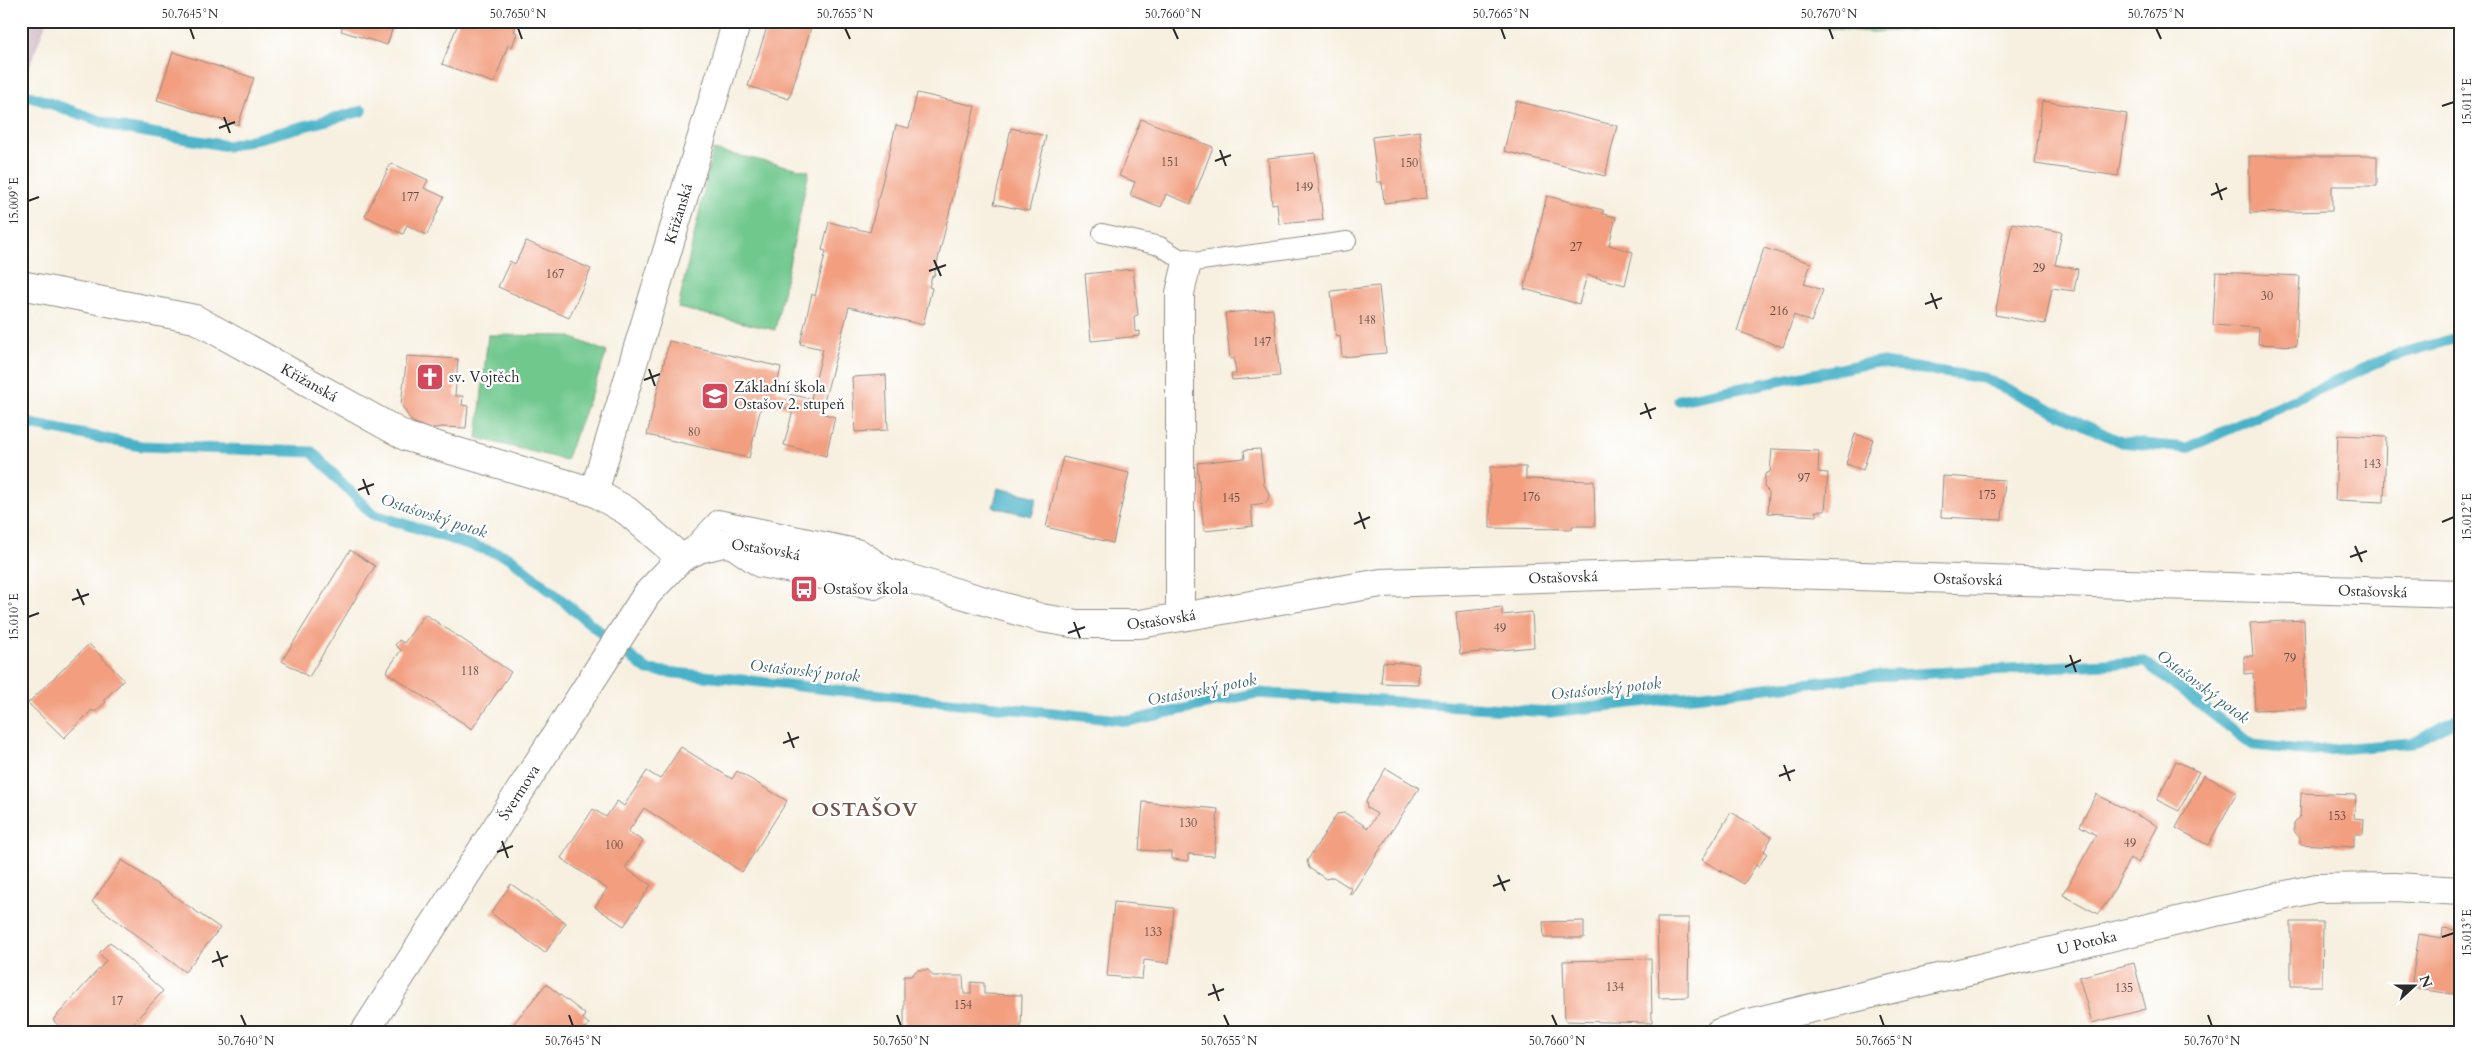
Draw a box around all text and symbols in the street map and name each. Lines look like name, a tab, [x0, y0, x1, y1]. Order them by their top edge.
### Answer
text: 50.7645°N	[162, 6, 219, 22]
text: 50.7650°N	[490, 6, 547, 22]
text: 50.7655°N	[817, 6, 874, 22]
text: 50.7660°N	[1145, 6, 1202, 22]
text: 50.7665°N	[1473, 6, 1530, 22]
text: 50.7670°N	[1801, 6, 1858, 22]
text: 50.7675°N	[2128, 6, 2185, 22]
text: 15.011°E	[2459, 78, 2475, 126]
house number: 151	[1161, 154, 1179, 170]
house number: 150	[1400, 155, 1418, 171]
text: 15.009°E	[6, 177, 22, 225]
house number: 149	[1295, 179, 1313, 195]
street label: Křižanská	[660, 180, 697, 246]
house number: 177	[401, 189, 419, 205]
house number: 27	[1570, 239, 1582, 255]
house number: 29	[2033, 260, 2045, 276]
house number: 167	[546, 266, 564, 282]
house number: 30	[2261, 288, 2273, 304]
house number: 216	[1770, 303, 1788, 319]
house number: 148	[1358, 312, 1376, 328]
house number: 147	[1253, 334, 1271, 350]
street label: Křižanská	[277, 359, 342, 407]
church icon: sv. Vojtěch	[415, 362, 445, 392]
place label: sv. Vojtěch	[449, 367, 520, 387]
place label: Základní škola Ostašov 2. stupeň	[734, 377, 845, 414]
school or university icon: Základní škola Ostašov 2. stupeň	[700, 381, 730, 411]
house number: 80	[688, 424, 700, 440]
house number: 143	[2363, 456, 2381, 472]
house number: 97	[1798, 470, 1810, 486]
house number: 175	[1978, 487, 1996, 503]
water label: Ostašovský potok	[378, 488, 490, 544]
house number: 176	[1522, 489, 1540, 505]
house number: 145	[1222, 490, 1240, 506]
text: 15.012°E	[2459, 493, 2475, 541]
street label: Ostašovská	[730, 534, 803, 565]
street label: Ostašovská	[1528, 566, 1599, 588]
street label: Ostašovská	[1933, 568, 2003, 590]
bus stop icon: Ostašov škola	[789, 574, 819, 604]
place label: Ostašov škola	[823, 579, 909, 599]
street label: Ostašovská	[2338, 580, 2408, 602]
text: 15.010°E	[6, 593, 22, 641]
street label: Ostašovská	[1127, 605, 1198, 634]
house number: 49	[1494, 620, 1506, 636]
water label: Ostašovský potok	[2152, 645, 2254, 729]
house number: 79	[2284, 650, 2296, 666]
water label: Ostašovský potok	[749, 654, 861, 688]
house number: 118	[461, 663, 479, 679]
water label: Ostašovský potok	[1146, 669, 1258, 711]
water label: Ostašovský potok	[1550, 672, 1662, 706]
street label: Švermova	[494, 761, 545, 824]
district label: OSTAŠOV	[811, 796, 919, 823]
house number: 153	[2328, 808, 2346, 824]
house number: 130	[1179, 815, 1197, 831]
house number: 49	[2124, 835, 2136, 851]
house number: 100	[605, 837, 623, 853]
text: 15.013°E	[2459, 909, 2475, 957]
house number: 133	[1144, 924, 1162, 940]
street label: U Potoka	[2055, 926, 2119, 959]
north arrow	[2388, 962, 2438, 1012]
text: N	[2415, 972, 2437, 991]
house number: 134	[1606, 979, 1624, 995]
house number: 135	[2115, 980, 2133, 996]
house number: 17	[111, 993, 123, 1009]
house number: 154	[954, 997, 972, 1013]
text: 50.7640°N	[218, 1033, 275, 1049]
text: 50.7645°N	[545, 1033, 602, 1049]
text: 50.7650°N	[873, 1033, 930, 1049]
text: 50.7655°N	[1201, 1033, 1258, 1049]
text: 50.7660°N	[1529, 1033, 1586, 1049]
text: 50.7665°N	[1856, 1033, 1913, 1049]
text: 50.7670°N	[2184, 1033, 2241, 1049]

